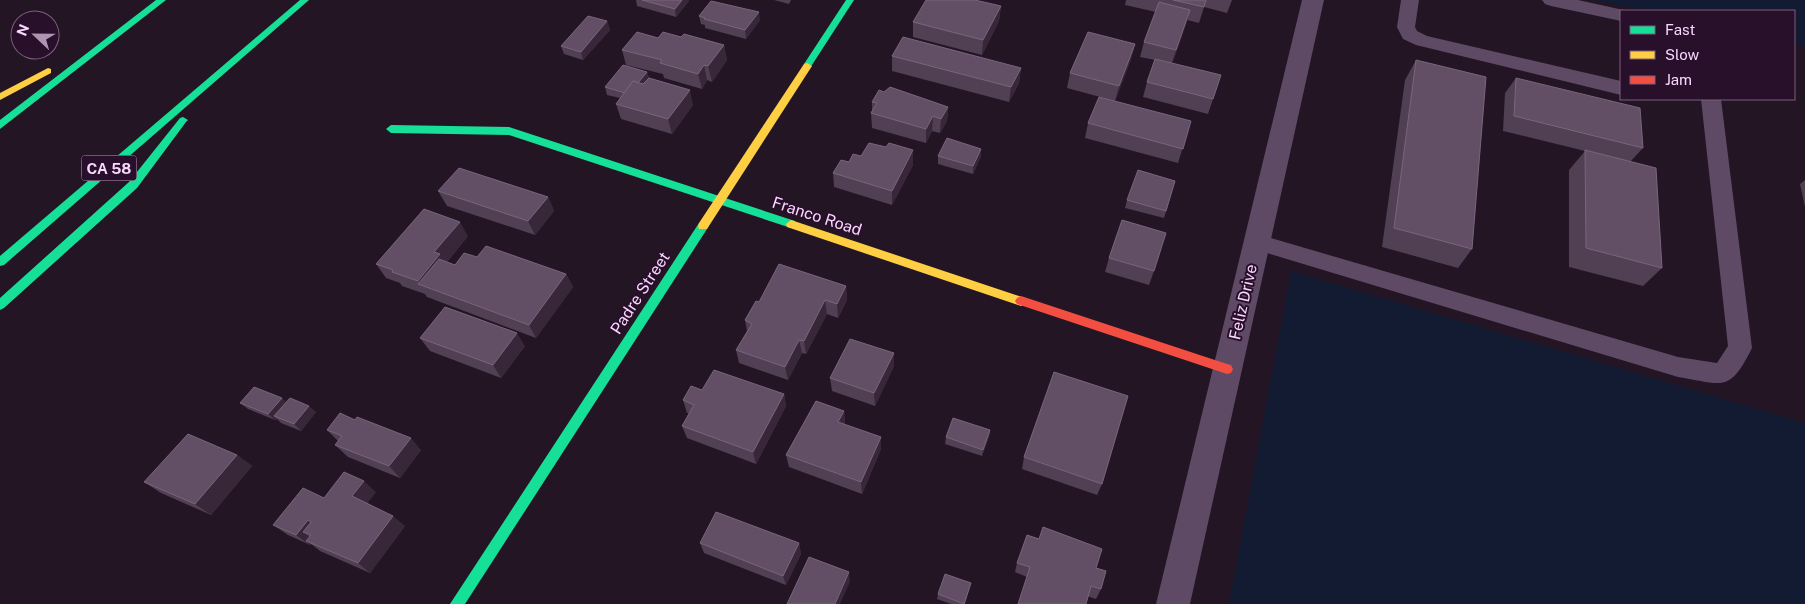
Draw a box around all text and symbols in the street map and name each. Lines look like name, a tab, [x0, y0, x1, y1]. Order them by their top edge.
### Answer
north arrow	[10, 10, 60, 60]
legend	[1620, 10, 1795, 100]
text: Fast	[1665, 21, 1695, 38]
text: N	[13, 22, 32, 38]
text: Slow	[1665, 46, 1700, 63]
text: Jam	[1665, 71, 1692, 88]
road number: CA 58	[82, 156, 136, 180]
street label: Franco Road	[770, 193, 864, 239]
street label: Padre Street	[606, 248, 674, 338]
street label: Feliz Drive	[1225, 262, 1261, 342]

